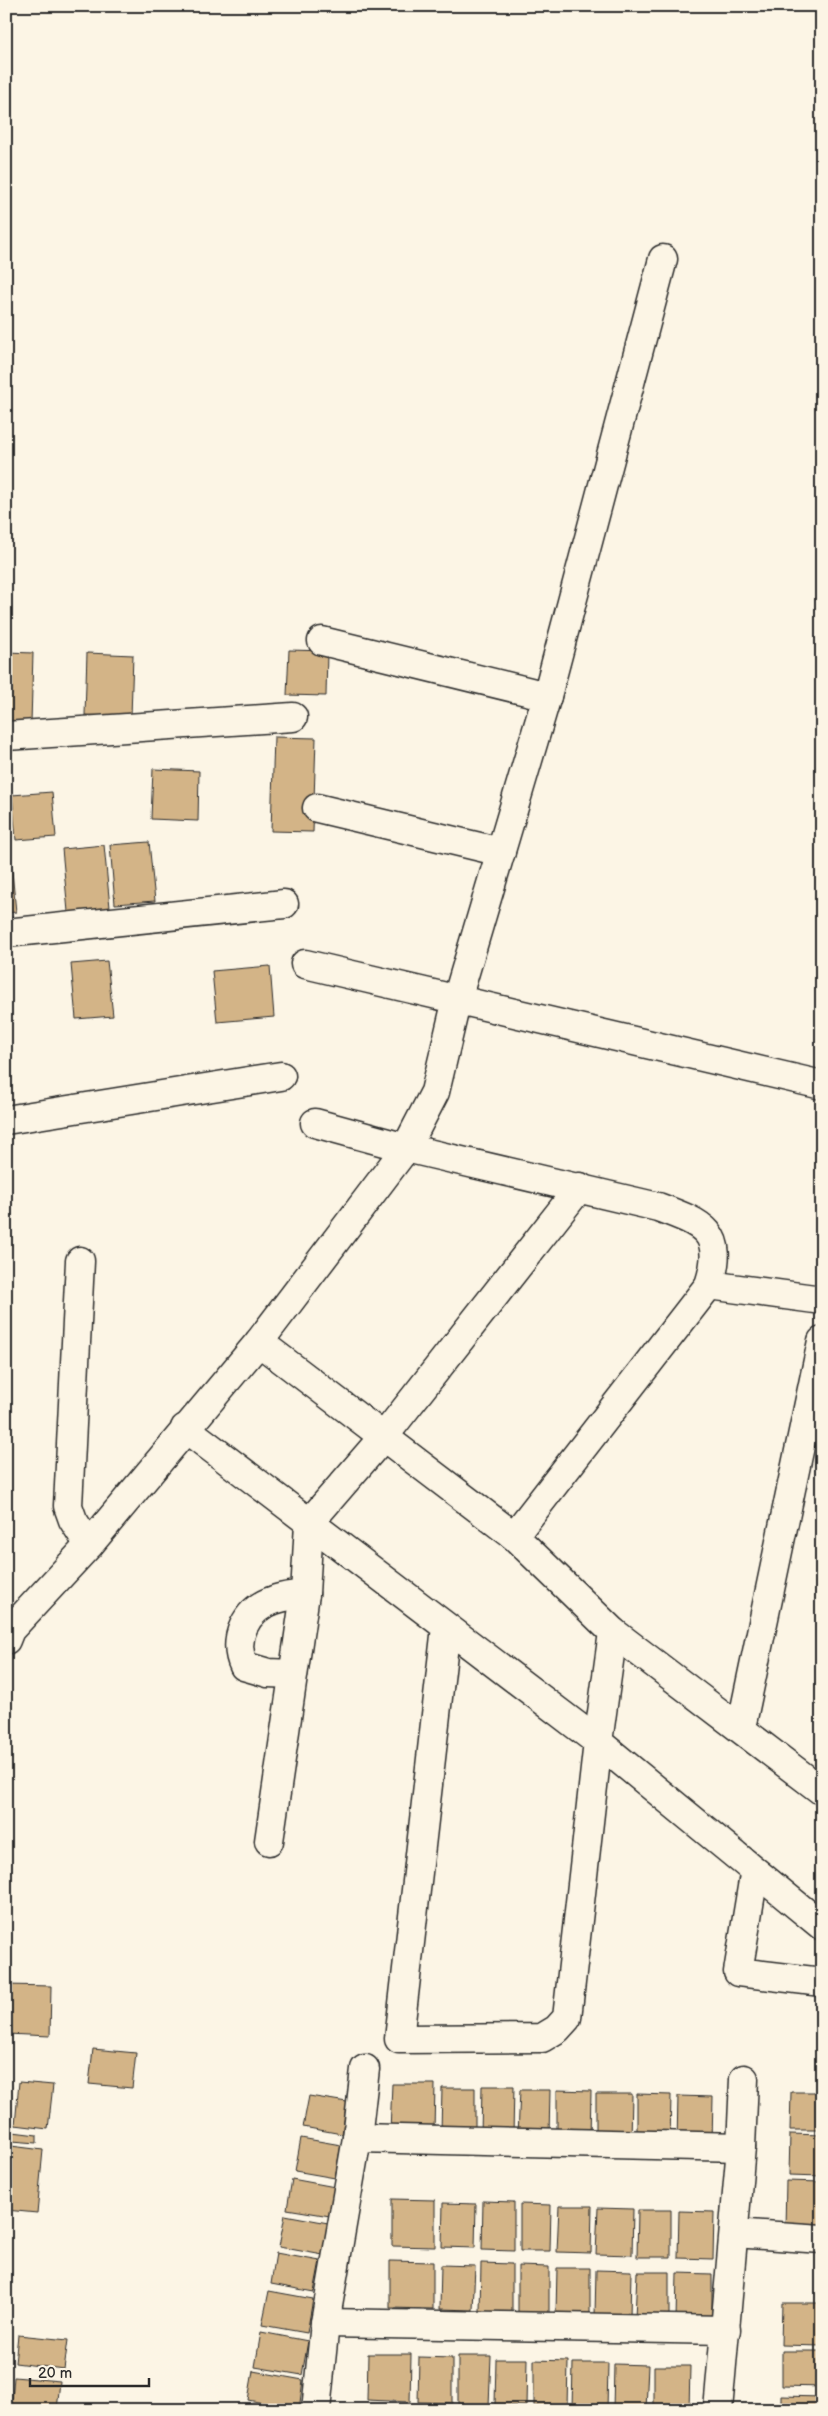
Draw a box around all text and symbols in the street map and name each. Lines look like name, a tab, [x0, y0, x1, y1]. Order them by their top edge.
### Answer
scale bar	[30, 2356, 149, 2388]
text: 20 m	[38, 2364, 72, 2383]

